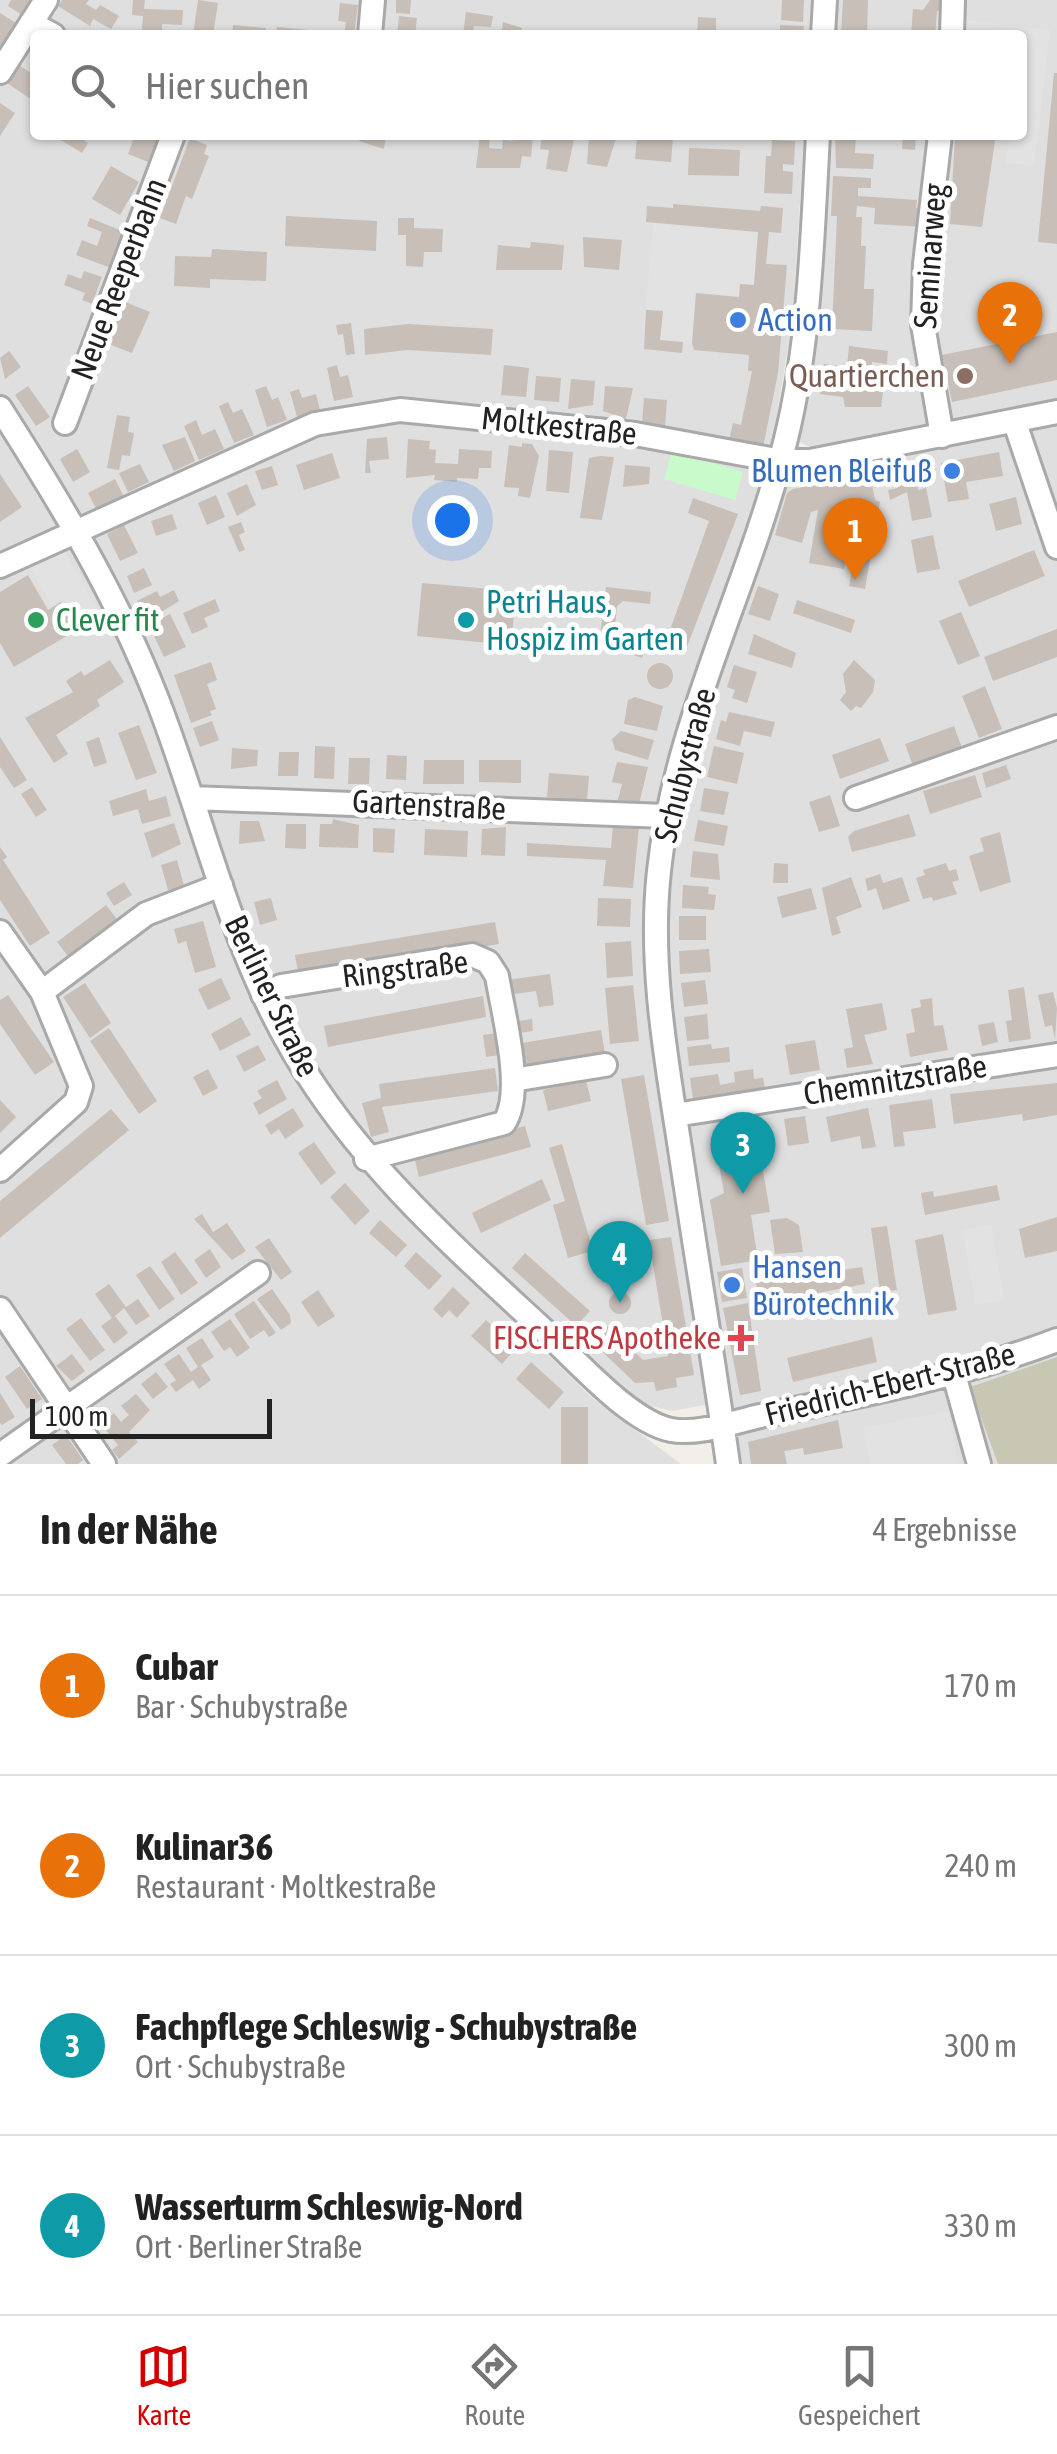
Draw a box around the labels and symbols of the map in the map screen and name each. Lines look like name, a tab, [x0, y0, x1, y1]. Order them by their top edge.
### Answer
street label: Neue Reeperbahn	[63, 173, 174, 385]
street label: Seminarweg	[906, 182, 953, 330]
pin: 2	[978, 282, 1042, 364]
place label: Action	[758, 301, 833, 338]
marker: Action	[727, 309, 749, 331]
place label: Quartierchen	[789, 357, 945, 394]
marker: Quartierchen	[954, 365, 976, 387]
street label: Moltkestraße	[480, 399, 639, 452]
place label: Blumen Bleifuß	[751, 452, 932, 489]
marker: Blumen Bleifuß	[941, 460, 963, 482]
your location	[427, 495, 478, 546]
pin: 1	[822, 498, 888, 580]
place label: Petri Haus, Hospiz im Garten	[486, 583, 684, 657]
place label: Clever fit	[56, 601, 159, 638]
marker: Clever fit	[25, 609, 47, 631]
marker: Petri Haus, Hospiz im Garten	[455, 609, 477, 631]
street label: Schubystraße	[646, 684, 723, 846]
street label: Gartenstraße	[351, 782, 507, 827]
street label: Berliner Straße	[218, 909, 327, 1082]
street label: Ringstraße	[340, 942, 470, 995]
street label: Chemnitzstraße	[801, 1047, 989, 1112]
pin: 3	[710, 1112, 776, 1194]
pin: 4	[588, 1220, 652, 1303]
place label: Hansen Bürotechnik	[752, 1248, 895, 1322]
marker: Hansen Bürotechnik	[721, 1274, 743, 1296]
place label: FISCHERS Apotheke	[493, 1319, 721, 1356]
marker: FISCHERS Apotheke	[730, 1327, 752, 1349]
street label: Friedrich-Ebert-Straße	[761, 1335, 1019, 1432]
scale bar	[30, 1394, 272, 1438]

